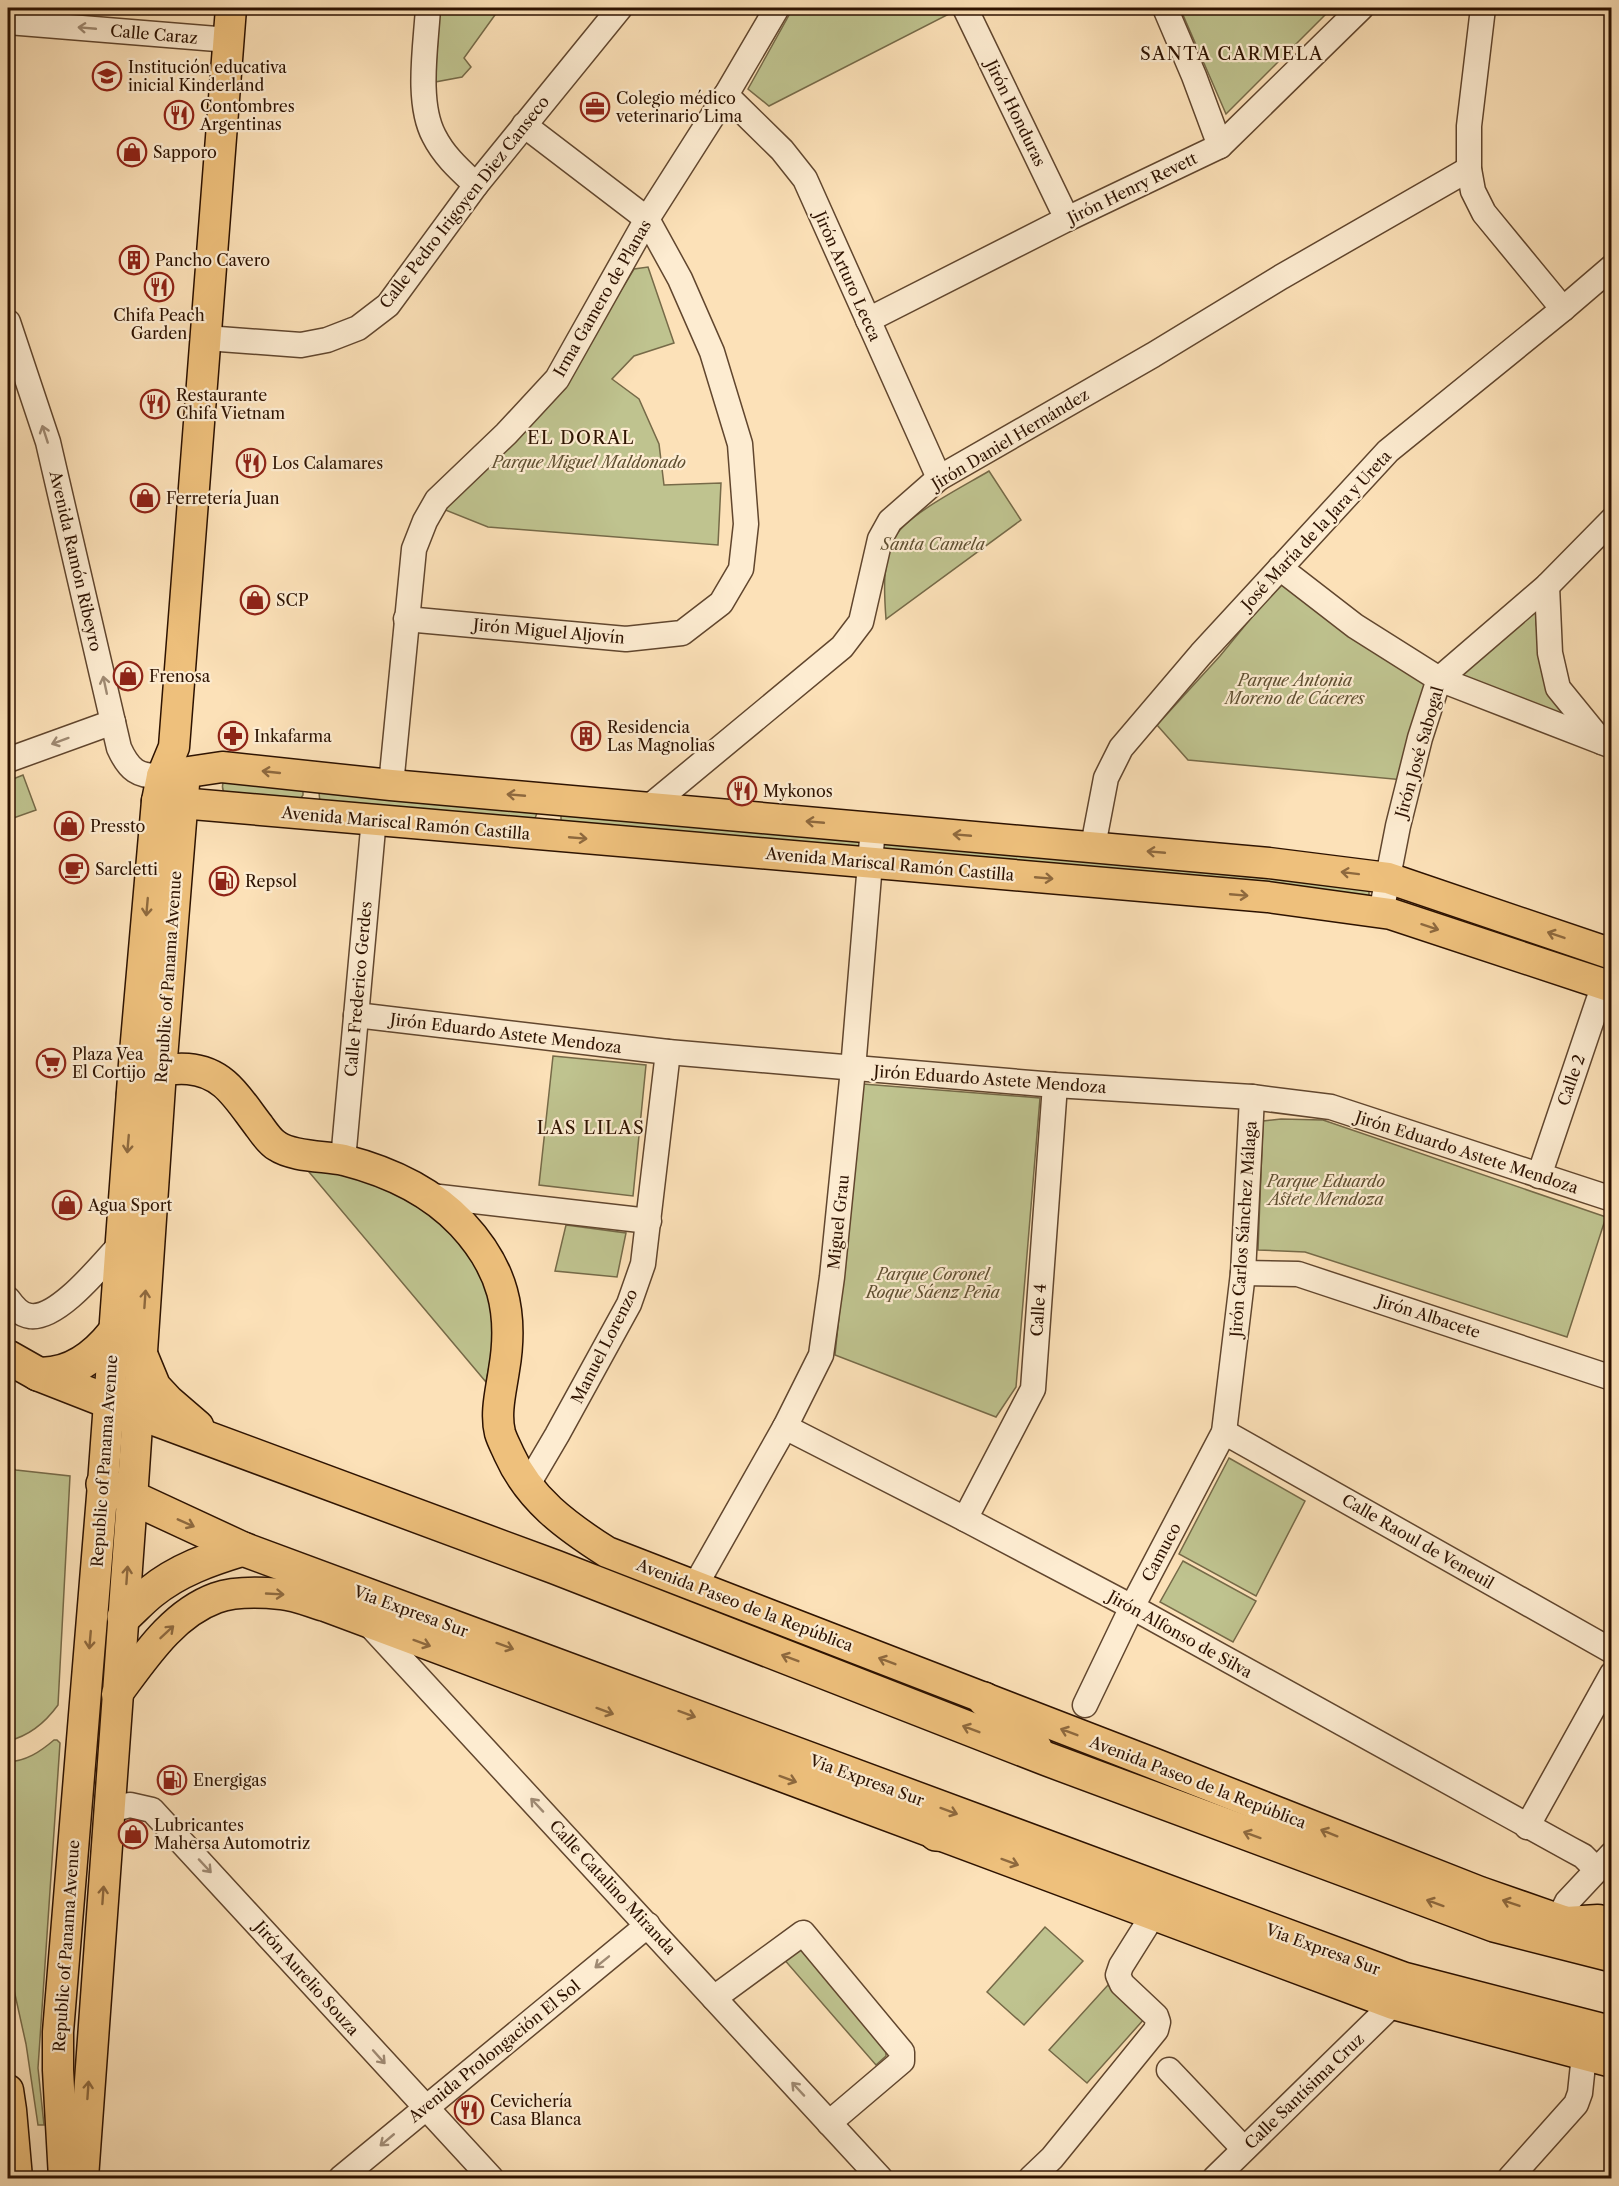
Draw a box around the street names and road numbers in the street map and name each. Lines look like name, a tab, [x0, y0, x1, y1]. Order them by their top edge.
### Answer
street label: Calle Caraz	[109, 20, 199, 48]
street label: Jirón Honduras	[980, 54, 1050, 170]
street label: Calle Pedro Irigoyen Diez Canseco	[375, 92, 553, 312]
street label: Jirón Henry Revett	[1061, 148, 1200, 229]
street label: Jirón Arturo Lecca	[809, 205, 886, 344]
street label: Irma Gamero de Planas	[549, 216, 655, 380]
street label: Jirón Daniel Hernández	[925, 384, 1092, 495]
street label: José María de la Jara y Ureta	[1235, 446, 1396, 616]
street label: Avenida Ramón Ribeyro	[45, 468, 107, 653]
street label: Jirón Miguel Aljovín	[469, 614, 626, 648]
street label: Jirón José Sabogal	[1390, 684, 1447, 823]
street label: Avenida Mariscal Ramón Castilla	[280, 802, 532, 844]
street label: Avenida Mariscal Ramón Castilla	[764, 843, 1016, 885]
street label: Republic of Panama Avenue	[151, 870, 185, 1084]
street label: Calle Frederico Gerdes	[340, 900, 376, 1078]
street label: Jirón Eduardo Astete Mendoza	[386, 1008, 623, 1057]
street label: Calle 2	[1553, 1052, 1589, 1108]
street label: Jirón Eduardo Astete Mendoza	[870, 1061, 1108, 1097]
street label: Jirón Eduardo Astete Mendoza	[1350, 1106, 1582, 1198]
street label: Jirón Carlos Sánchez Málaga	[1225, 1120, 1261, 1341]
street label: Miguel Grau	[823, 1174, 853, 1270]
street label: Calle 4	[1026, 1283, 1050, 1337]
street label: Manuel Lorenzo	[566, 1285, 642, 1407]
street label: Jirón Albacete	[1372, 1289, 1483, 1342]
street label: Republic of Panama Avenue	[87, 1354, 121, 1568]
street label: Calle Raoul de Veneuil	[1338, 1489, 1498, 1593]
street label: Camuco	[1137, 1519, 1185, 1585]
street label: Avenida Paseo de la República	[633, 1554, 857, 1656]
street label: Via Expresa Sur	[350, 1581, 471, 1641]
street label: Jirón Alfonso de Silva	[1102, 1584, 1256, 1682]
street label: Avenida Paseo de la República	[1086, 1731, 1310, 1833]
street label: Via Expresa Sur	[806, 1750, 927, 1810]
street label: Calle Catalino Miranda	[546, 1816, 681, 1959]
street label: Republic of Panama Avenue	[49, 1839, 83, 2053]
street label: Jirón Aurelio Souza	[248, 1914, 364, 2040]
street label: Via Expresa Sur	[1262, 1919, 1383, 1979]
street label: Avenida Prolongación El Sol	[403, 1975, 584, 2127]
street label: Calle Santísima Cruz	[1240, 2029, 1368, 2153]

